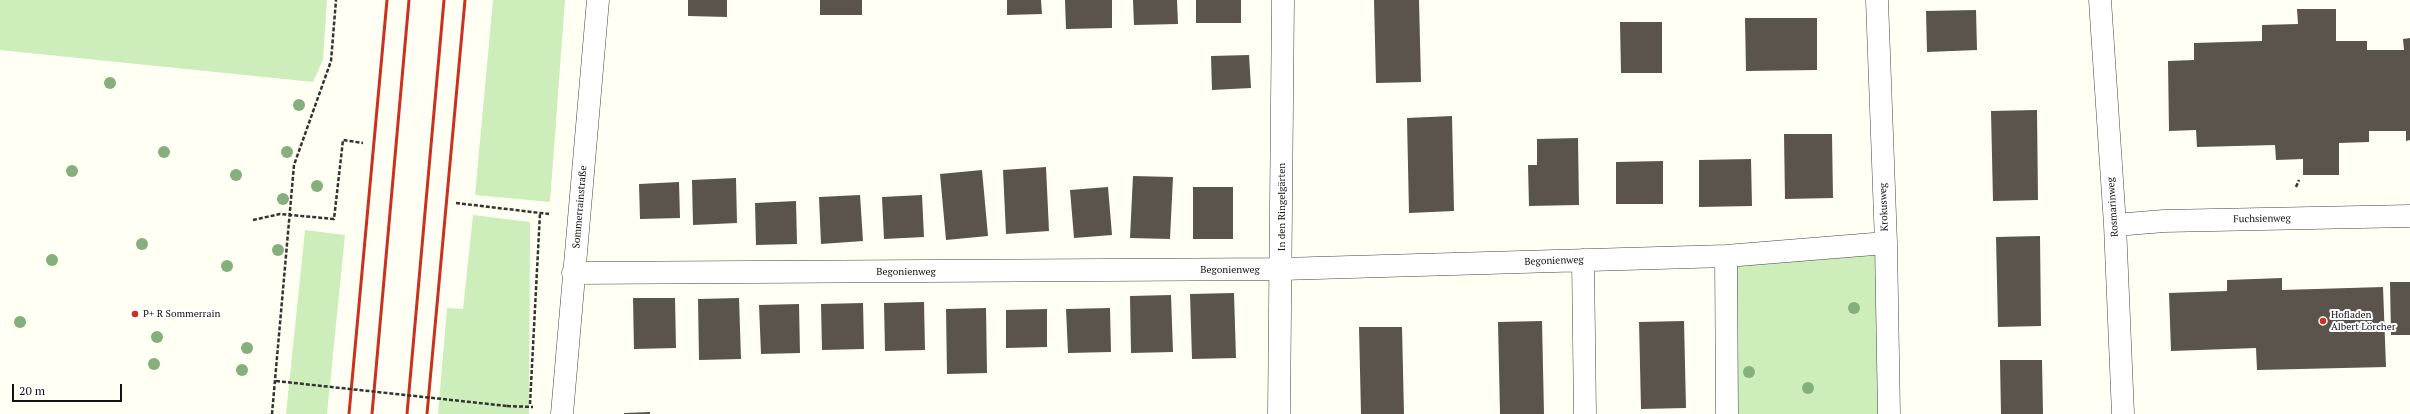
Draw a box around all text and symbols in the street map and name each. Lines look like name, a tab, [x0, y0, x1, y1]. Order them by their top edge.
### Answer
street label: In den Ringelgärten	[1276, 163, 1288, 251]
street label: Sommerrainstraße	[570, 165, 590, 249]
street label: Rosmarinweg	[2105, 177, 2121, 237]
street label: Krokusweg	[1877, 183, 1891, 231]
street label: Fuchsienweg	[2233, 212, 2291, 226]
street label: Begonienweg	[1524, 254, 1584, 268]
street label: Begonienweg	[1200, 264, 1260, 276]
street label: Begonienweg	[876, 266, 936, 278]
place label: P+ R Sommerrain	[143, 308, 220, 320]
marker: P+ R Sommerrain	[130, 309, 140, 319]
place label: Hofladen Albert Lörcher	[2331, 309, 2396, 332]
marker: Hofladen Albert Lörcher	[2318, 316, 2328, 326]
scale bar	[14, 376, 124, 402]
text: 20 m	[19, 383, 45, 398]

